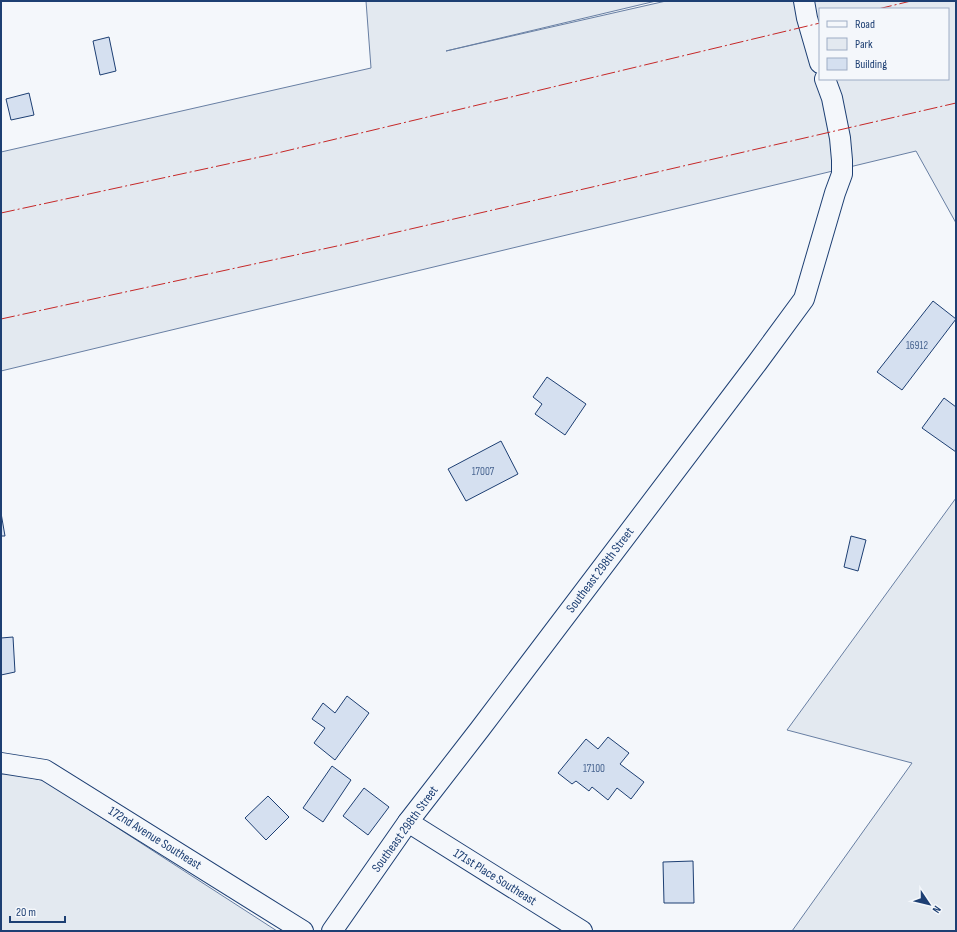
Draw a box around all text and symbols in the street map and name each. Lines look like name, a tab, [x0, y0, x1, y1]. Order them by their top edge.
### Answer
legend	[819, 8, 949, 80]
text: Road	[855, 17, 875, 32]
text: Park	[855, 37, 873, 52]
text: Building	[855, 57, 887, 72]
house number: 16912	[906, 339, 928, 352]
house number: 17007	[472, 465, 495, 478]
street label: Southeast 298th Street	[563, 524, 637, 616]
house number: 17100	[583, 762, 605, 775]
street label: Southeast 298th Street	[368, 783, 442, 875]
street label: 172nd Avenue Southeast	[105, 803, 205, 873]
street label: 171st Place Southeast	[450, 845, 540, 909]
north arrow	[909, 884, 949, 924]
scale bar	[10, 898, 65, 924]
text: N	[930, 903, 944, 916]
text: 20 m	[16, 905, 36, 920]

